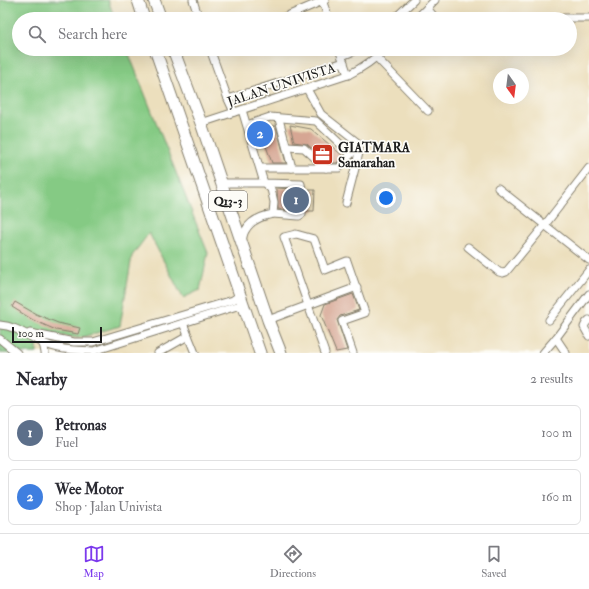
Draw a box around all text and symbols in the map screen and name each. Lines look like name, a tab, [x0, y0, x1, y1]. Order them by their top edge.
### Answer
search box	[12, 12, 577, 56]
icon: search	[26, 23, 48, 45]
text: Search here	[58, 25, 127, 44]
street label: JALAN UNIVISTA	[224, 60, 338, 110]
north arrow	[493, 68, 529, 104]
pin: 2	[247, 119, 273, 149]
place label: GIATMARA Samarahan	[338, 140, 411, 171]
office icon: GIATMARA Samarahan	[309, 141, 335, 167]
pin: 1	[283, 185, 309, 215]
your location	[376, 188, 396, 208]
road number: Q13-3	[209, 191, 247, 211]
scale bar	[12, 325, 102, 344]
text: 100 m	[18, 327, 44, 340]
text: Nearby	[16, 369, 67, 390]
text: 2 results	[530, 371, 573, 387]
text: Petronas	[55, 416, 106, 435]
text: 1	[28, 425, 32, 441]
text: 100 m	[541, 425, 572, 441]
text: Fuel	[55, 435, 78, 451]
text: Wee Motor	[55, 480, 124, 499]
text: 2	[27, 489, 33, 505]
text: 160 m	[541, 489, 572, 505]
text: Shop · Jalan Univista	[55, 499, 162, 515]
tab: Map	[83, 543, 105, 580]
tab: Directions	[270, 543, 316, 580]
tab: Saved	[481, 543, 506, 580]

